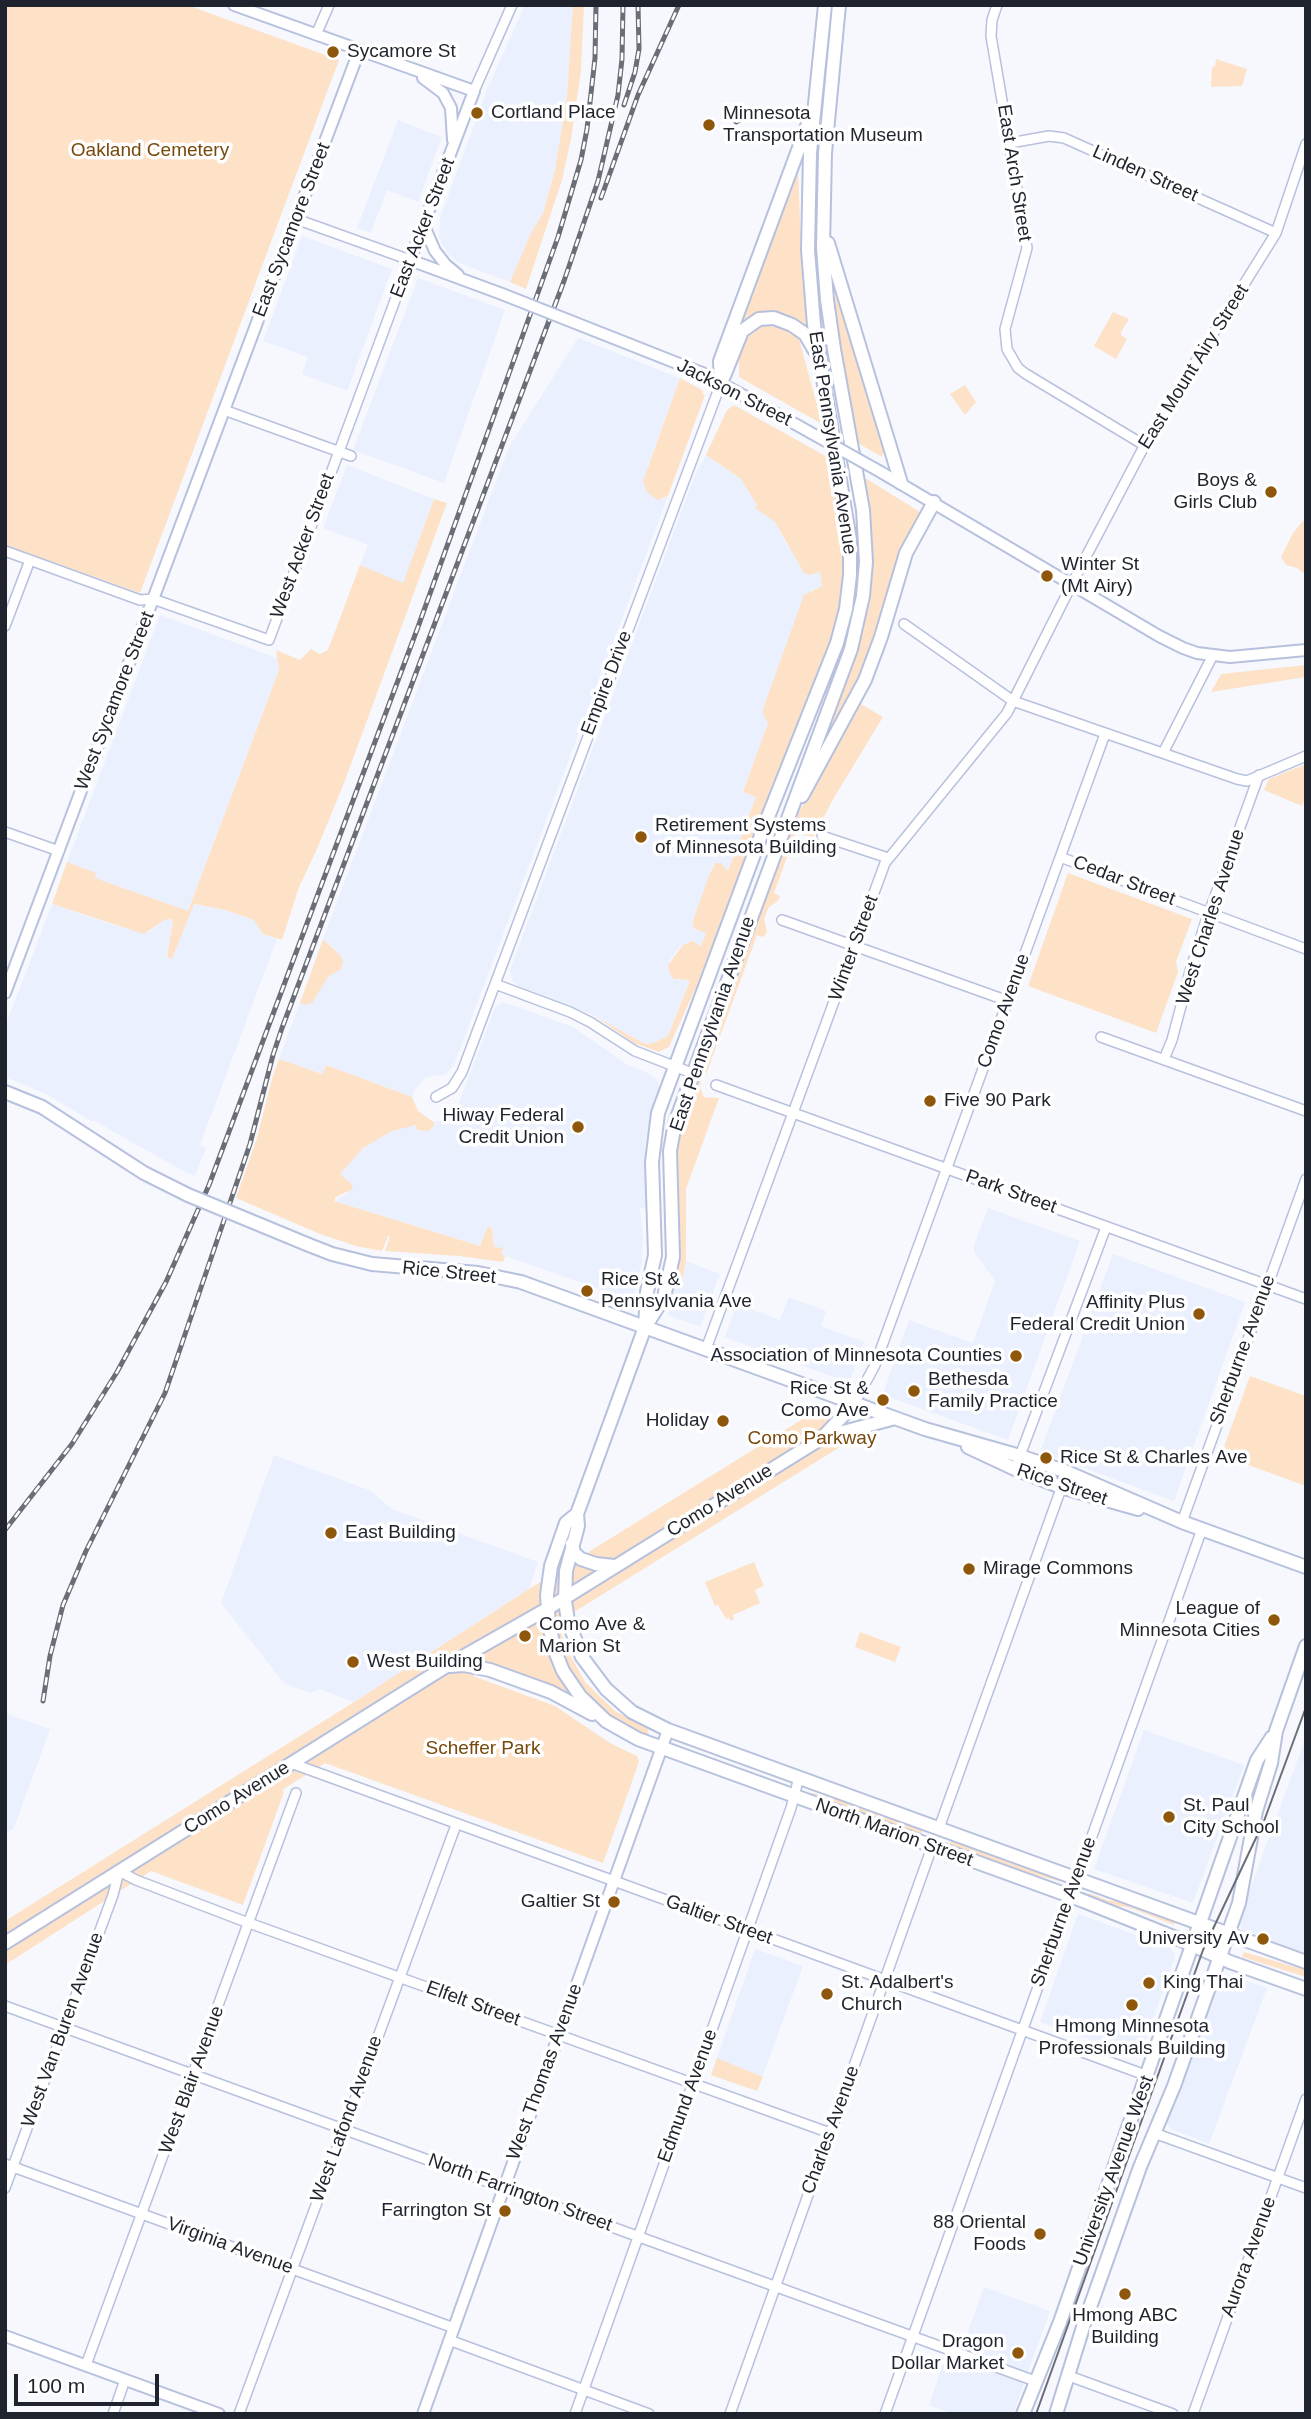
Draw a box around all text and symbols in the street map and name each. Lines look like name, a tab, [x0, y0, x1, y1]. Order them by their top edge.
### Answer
place label: Sycamore St	[347, 41, 456, 63]
marker: Sycamore St	[325, 44, 341, 60]
place label: Cortland Place	[491, 102, 616, 124]
place label: Minnesota Transportation Museum	[723, 103, 923, 147]
street label: East Arch Street	[992, 103, 1036, 243]
marker: Cortland Place	[469, 105, 485, 121]
marker: Minnesota Transportation Museum	[701, 117, 717, 133]
park label: Oakland Cemetery	[71, 140, 229, 162]
street label: East Sycamore Street	[248, 140, 336, 320]
street label: Linden Street	[1089, 141, 1201, 207]
street label: East Acker Street	[386, 155, 460, 301]
street label: East Mount Airy Street	[1134, 280, 1254, 454]
street label: East Pennsylvania Avenue	[803, 330, 861, 556]
street label: Jackson Street	[673, 354, 795, 432]
street label: West Acker Street	[266, 470, 340, 622]
place label: Boys & Girls Club	[1174, 470, 1257, 514]
marker: Boys & Girls Club	[1263, 484, 1279, 500]
place label: Winter St (Mt Airy)	[1061, 554, 1139, 598]
marker: Winter St (Mt Airy)	[1039, 568, 1055, 584]
street label: West Sycamore Street	[70, 608, 160, 794]
street label: Empire Drive	[577, 628, 637, 738]
place label: Retirement Systems of Minnesota Building	[655, 815, 837, 859]
street label: West Charles Avenue	[1172, 826, 1250, 1008]
marker: Retirement Systems of Minnesota Building	[633, 829, 649, 845]
street label: Cedar Street	[1070, 851, 1178, 911]
street label: Winter Street	[824, 892, 884, 1004]
street label: East Pennsylvania Avenue	[665, 914, 761, 1134]
street label: Como Avenue	[973, 951, 1035, 1071]
place label: Five 90 Park	[944, 1090, 1051, 1112]
marker: Five 90 Park	[922, 1093, 938, 1109]
place label: Hiway Federal Credit Union	[443, 1105, 564, 1149]
marker: Hiway Federal Credit Union	[570, 1119, 586, 1135]
street label: Park Street	[962, 1165, 1060, 1219]
street label: Rice Street	[401, 1257, 497, 1289]
place label: Rice St & Pennsylvania Ave	[601, 1269, 752, 1313]
street label: Sherburne Avenue	[1205, 1272, 1281, 1428]
marker: Rice St & Pennsylvania Ave	[579, 1283, 595, 1299]
place label: Affinity Plus Federal Credit Union	[1010, 1292, 1185, 1336]
marker: Affinity Plus Federal Credit Union	[1191, 1306, 1207, 1322]
place label: Association of Minnesota Counties	[711, 1345, 1002, 1367]
marker: Association of Minnesota Counties	[1008, 1348, 1024, 1364]
place label: Bethesda Family Practice	[928, 1369, 1058, 1413]
place label: Rice St & Como Ave	[781, 1378, 869, 1422]
marker: Bethesda Family Practice	[906, 1383, 922, 1399]
marker: Rice St & Como Ave	[875, 1392, 891, 1408]
place label: Holiday	[646, 1410, 709, 1432]
marker: Holiday	[715, 1413, 731, 1429]
park label: Como Parkway	[748, 1428, 876, 1450]
place label: Rice St & Charles Ave	[1060, 1447, 1248, 1469]
marker: Rice St & Charles Ave	[1038, 1450, 1054, 1466]
street label: Rice Street	[1014, 1459, 1110, 1511]
street label: Como Avenue	[663, 1460, 777, 1542]
place label: East Building	[345, 1522, 456, 1544]
marker: East Building	[323, 1525, 339, 1541]
place label: Mirage Commons	[983, 1558, 1133, 1580]
marker: Mirage Commons	[961, 1561, 977, 1577]
place label: League of Minnesota Cities	[1120, 1598, 1260, 1642]
marker: League of Minnesota Cities	[1266, 1612, 1282, 1628]
place label: Como Ave & Marion St	[539, 1614, 645, 1658]
marker: Como Ave & Marion St	[517, 1628, 533, 1644]
place label: West Building	[367, 1651, 483, 1673]
marker: West Building	[345, 1654, 361, 1670]
park label: Scheffer Park	[426, 1738, 540, 1760]
street label: Como Avenue	[180, 1757, 294, 1839]
street label: North Marion Street	[812, 1794, 976, 1872]
place label: St. Paul City School	[1183, 1795, 1279, 1839]
marker: St. Paul City School	[1161, 1809, 1177, 1825]
street label: Sherburne Avenue	[1026, 1834, 1102, 1990]
street label: Galtier Street	[663, 1890, 775, 1950]
place label: Galtier St	[521, 1891, 600, 1913]
marker: Galtier St	[606, 1894, 622, 1910]
place label: University Av	[1138, 1928, 1249, 1950]
street label: West Van Buren Avenue	[17, 1929, 109, 2131]
marker: University Av	[1255, 1931, 1271, 1947]
place label: St. Adalbert's Church	[841, 1972, 953, 2016]
place label: King Thai	[1163, 1972, 1243, 1994]
marker: King Thai	[1141, 1975, 1157, 1991]
street label: Elfelt Street	[423, 1976, 523, 2032]
street label: West Thomas Avenue	[502, 1981, 588, 2163]
marker: St. Adalbert's Church	[819, 1986, 835, 2002]
marker: Hmong Minnesota Professionals Building	[1124, 1997, 1140, 2013]
street label: West Blair Avenue	[155, 2003, 229, 2157]
place label: Hmong Minnesota Professionals Building	[1039, 2016, 1225, 2060]
street label: Edmund Avenue	[653, 2026, 723, 2166]
street label: West Lafond Avenue	[306, 2033, 388, 2205]
street label: Charles Avenue	[797, 2063, 865, 2197]
street label: University Avenue West	[1069, 2073, 1159, 2269]
street label: North Farrington Street	[425, 2149, 615, 2237]
street label: Aurora Avenue	[1217, 2194, 1281, 2320]
place label: Farrington St	[381, 2200, 491, 2222]
marker: Farrington St	[497, 2203, 513, 2219]
place label: 88 Oriental Foods	[933, 2212, 1026, 2256]
street label: Virginia Avenue	[164, 2213, 296, 2279]
marker: 88 Oriental Foods	[1032, 2226, 1048, 2242]
marker: Hmong ABC Building	[1117, 2286, 1133, 2302]
place label: Hmong ABC Building	[1072, 2305, 1178, 2349]
place label: Dragon Dollar Market	[891, 2331, 1004, 2375]
marker: Dragon Dollar Market	[1010, 2345, 1026, 2361]
scale bar	[18, 2360, 163, 2404]
text: 100 m	[27, 2374, 85, 2397]

